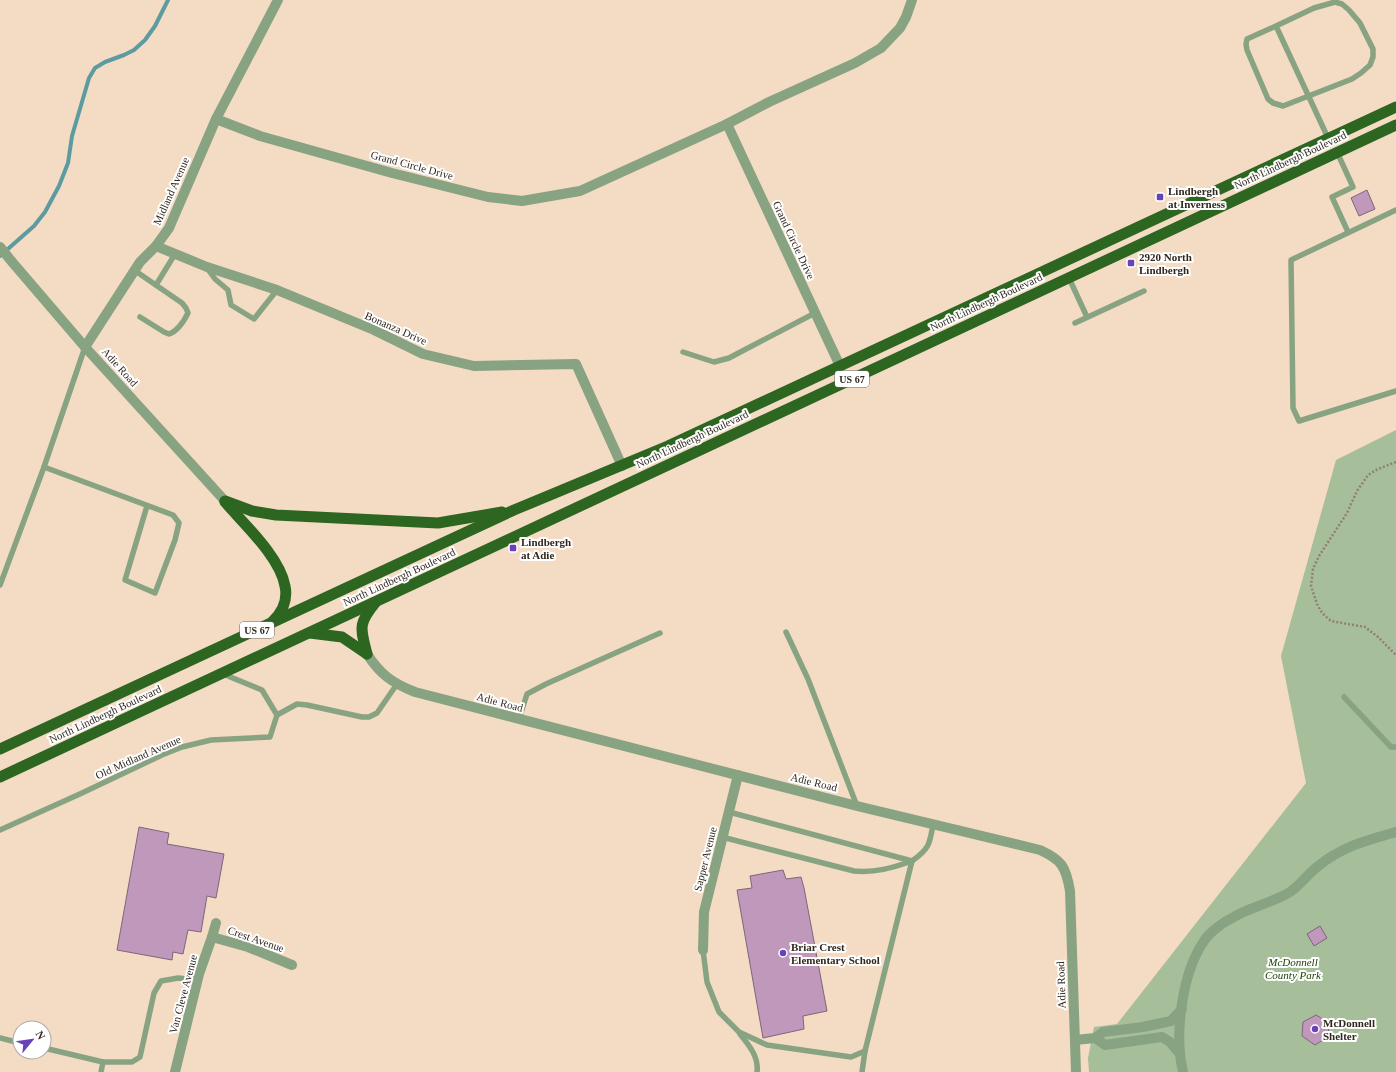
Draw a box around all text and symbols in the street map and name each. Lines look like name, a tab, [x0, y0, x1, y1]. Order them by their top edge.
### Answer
street label: North Lindbergh Boulevard	[1232, 128, 1349, 191]
street label: Grand Circle Drive	[369, 148, 455, 182]
street label: Midland Avenue	[151, 155, 191, 227]
place label: Lindbergh at Inverness	[1168, 185, 1226, 210]
marker: Lindbergh at Inverness	[1155, 192, 1165, 202]
street label: Grand Circle Drive	[771, 199, 817, 281]
place label: 2920 North Lindbergh	[1139, 251, 1192, 276]
marker: 2920 North Lindbergh	[1126, 258, 1136, 268]
street label: North Lindbergh Boulevard	[928, 270, 1045, 333]
street label: Bonanza Drive	[363, 309, 429, 347]
street label: Adie Road	[100, 345, 141, 389]
road number: US 67	[835, 371, 869, 387]
street label: North Lindbergh Boulevard	[634, 407, 751, 470]
place label: Lindbergh at Adie	[521, 536, 571, 561]
marker: Lindbergh at Adie	[508, 543, 518, 553]
street label: North Lindbergh Boulevard	[341, 545, 458, 608]
road number: US 67	[240, 622, 274, 638]
street label: North Lindbergh Boulevard	[47, 682, 164, 745]
street label: Adie Road	[476, 690, 525, 714]
street label: Old Midland Avenue	[94, 733, 183, 781]
street label: Adie Road	[790, 770, 839, 794]
street label: Sapper Avenue	[691, 825, 719, 893]
street label: Crest Avenue	[226, 924, 286, 954]
place label: Briar Crest Elementary School	[791, 941, 880, 966]
marker: Briar Crest Elementary School	[778, 948, 788, 958]
street label: Van Cleve Avenue	[167, 953, 199, 1035]
park label: McDonnell County Park	[1265, 956, 1322, 981]
street label: Adie Road	[1054, 961, 1068, 1009]
place label: McDonnell Shelter	[1323, 1017, 1375, 1042]
north arrow	[12, 1020, 52, 1060]
marker: McDonnell Shelter	[1310, 1024, 1320, 1034]
text: N	[34, 1029, 48, 1042]

